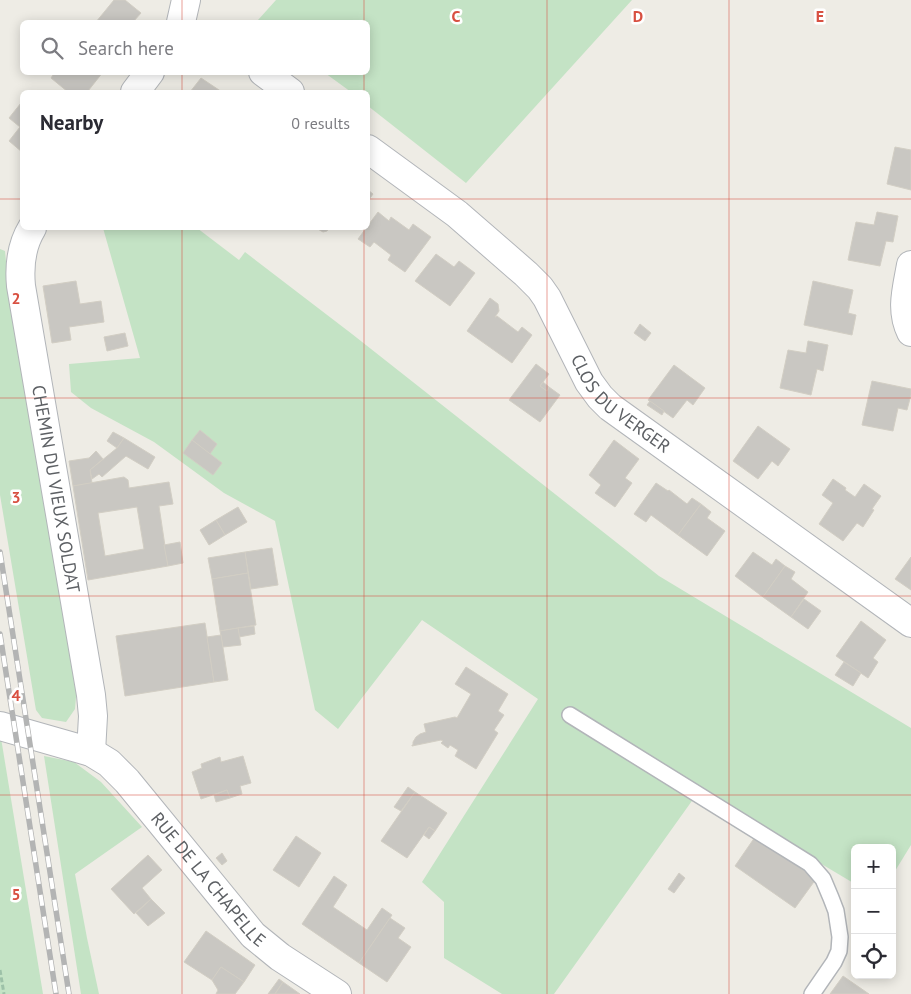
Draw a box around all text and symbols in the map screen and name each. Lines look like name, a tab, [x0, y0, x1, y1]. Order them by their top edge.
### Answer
text: C	[452, 6, 461, 26]
text: D	[633, 6, 643, 26]
text: E	[816, 6, 824, 26]
search box	[20, 20, 370, 75]
icon: search	[38, 34, 66, 62]
text: Search here	[78, 36, 174, 60]
text: Nearby	[40, 109, 103, 136]
text: 0 results	[291, 113, 350, 133]
text: 2	[11, 288, 21, 308]
street label: CLOS DU VERGER	[566, 350, 676, 458]
street label: CHEMIN DU VIEUX SOLDAT	[27, 383, 85, 595]
text: 3	[11, 487, 21, 507]
text: 4	[11, 685, 21, 705]
street label: RUE DE LA CHAPELLE	[146, 807, 271, 952]
map controls	[851, 844, 896, 979]
button: +	[851, 844, 896, 889]
text: 5	[11, 884, 21, 904]
button: −	[851, 889, 896, 934]
button: locate	[851, 934, 896, 979]

